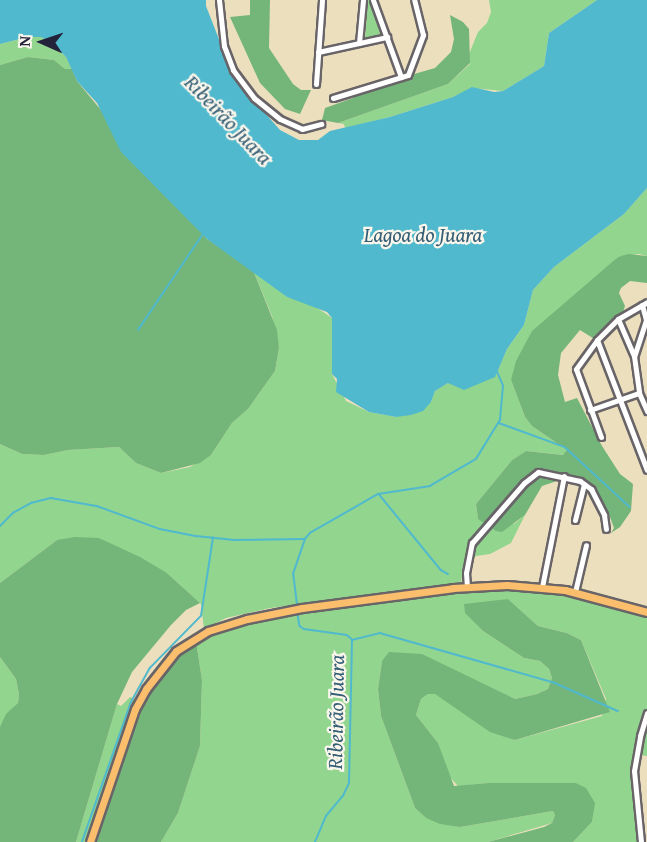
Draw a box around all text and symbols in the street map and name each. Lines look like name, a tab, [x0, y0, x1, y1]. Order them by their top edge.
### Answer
north arrow	[12, 12, 72, 72]
text: N	[12, 35, 36, 47]
water label: Ribeirão Juara	[179, 70, 277, 170]
water label: Lagoa do Juara	[364, 222, 482, 248]
water label: Ribeirão Juara	[322, 654, 350, 770]

